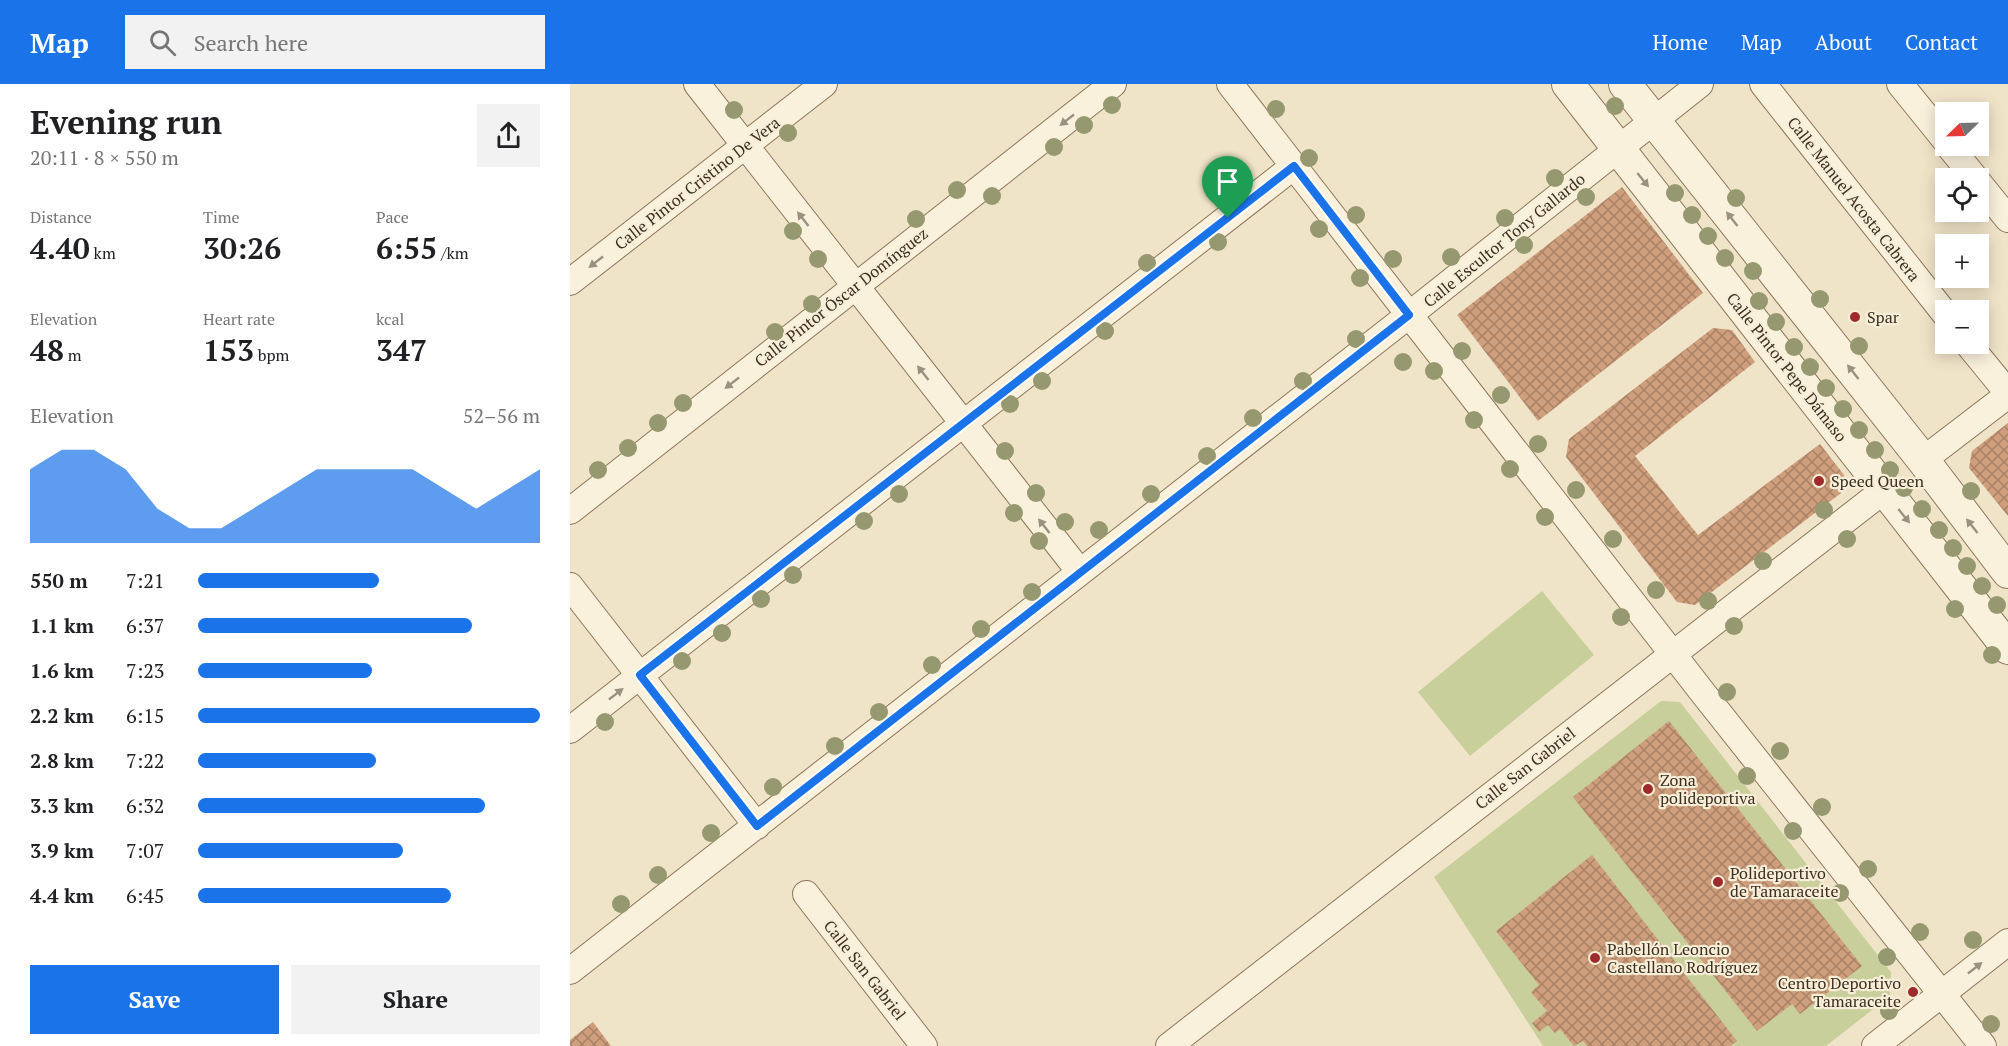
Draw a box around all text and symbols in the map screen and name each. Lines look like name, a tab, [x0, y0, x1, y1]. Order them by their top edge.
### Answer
search box	[125, 15, 545, 69]
text: Map	[30, 24, 89, 61]
icon: search	[146, 26, 179, 59]
text: Search here	[194, 28, 308, 57]
text: Home	[1652, 28, 1708, 56]
text: Map	[1741, 28, 1782, 56]
text: About	[1815, 28, 1872, 56]
text: Contact	[1905, 28, 1978, 56]
text: Evening run	[30, 100, 222, 143]
north arrow	[1935, 102, 1989, 156]
map controls	[1935, 102, 1989, 354]
button: share	[477, 104, 540, 167]
street label: Calle Pintor Cristino De Vera	[610, 111, 784, 255]
street label: Calle Manuel Acosta Cabrera	[1783, 112, 1925, 286]
one-way arrow	[1059, 114, 1075, 127]
text: 20:11 · 8 × 550 m	[30, 144, 179, 171]
pin	[1202, 156, 1253, 218]
icon: arrive	[1211, 165, 1244, 198]
street label: Calle Escultor Tony Gallardo	[1418, 168, 1590, 312]
button: locate	[1935, 168, 1989, 222]
one-way arrow	[1637, 172, 1649, 187]
text: Distance	[30, 206, 92, 228]
text: Time	[203, 206, 240, 228]
text: Pace	[376, 206, 409, 228]
one-way arrow	[796, 211, 809, 227]
one-way arrow	[1727, 211, 1739, 226]
street label: Calle Pintor Óscar Domínguez	[750, 222, 932, 372]
text: 4.40	[30, 228, 90, 268]
text: 30:26	[203, 228, 281, 268]
text: 6:55	[376, 228, 437, 268]
button: +	[1935, 234, 1989, 288]
text: km	[90, 242, 116, 264]
text: /km	[437, 242, 469, 264]
one-way arrow	[588, 255, 603, 267]
street label: Calle Pintor Pepe Dámaso	[1722, 288, 1852, 446]
button: −	[1935, 300, 1989, 354]
place label: Spar	[1867, 306, 1900, 328]
text: Elevation	[30, 308, 97, 330]
text: Heart rate	[203, 308, 275, 330]
text: kcal	[376, 308, 404, 330]
marker: Spar	[1848, 310, 1862, 324]
text: 48	[30, 330, 64, 370]
text: 153	[203, 330, 254, 370]
text: 347	[376, 330, 427, 370]
text: m	[64, 344, 82, 366]
text: bpm	[254, 344, 289, 366]
one-way arrow	[1847, 364, 1860, 380]
one-way arrow	[918, 365, 930, 380]
one-way arrow	[724, 377, 740, 390]
text: Elevation	[30, 402, 114, 429]
text: 52–56 m	[463, 402, 540, 429]
place label: Speed Queen	[1831, 470, 1925, 492]
marker: Speed Queen	[1812, 474, 1826, 488]
one-way arrow	[1898, 508, 1911, 524]
one-way arrow	[1037, 518, 1050, 534]
one-way arrow	[1966, 518, 1979, 534]
text: 550 m	[30, 567, 88, 594]
text: 7:21	[126, 567, 165, 594]
text: 1.1 km	[30, 612, 94, 639]
text: 6:37	[126, 612, 165, 639]
text: 1.6 km	[30, 657, 94, 684]
text: 7:23	[126, 657, 165, 684]
one-way arrow	[608, 687, 624, 700]
text: 2.2 km	[30, 702, 94, 729]
text: 6:15	[126, 702, 165, 729]
street label: Calle San Gabriel	[1470, 722, 1580, 814]
text: 2.8 km	[30, 747, 94, 774]
text: 7:22	[126, 747, 165, 774]
place label: Zona polideportiva	[1660, 769, 1755, 809]
marker: Zona polideportiva	[1641, 782, 1655, 796]
text: 3.3 km	[30, 792, 94, 819]
text: 6:32	[126, 792, 165, 819]
text: 3.9 km	[30, 837, 94, 864]
text: 7:07	[126, 837, 165, 864]
place label: Polideportivo de Tamaraceite	[1730, 862, 1838, 902]
marker: Polideportivo de Tamaraceite	[1711, 875, 1725, 889]
text: 4.4 km	[30, 882, 94, 909]
text: 6:45	[126, 882, 165, 909]
street label: Calle San Gabriel	[819, 915, 911, 1025]
place label: Pabellón Leoncio Castellano Rodríguez	[1607, 938, 1758, 978]
marker: Pabellón Leoncio Castellano Rodríguez	[1588, 951, 1602, 965]
one-way arrow	[1967, 962, 1983, 974]
button: Save	[30, 965, 279, 1034]
button: Share	[291, 965, 540, 1034]
place label: Centro Deportivo Tamaraceite	[1778, 972, 1901, 1012]
marker: Centro Deportivo Tamaraceite	[1906, 985, 1920, 999]

